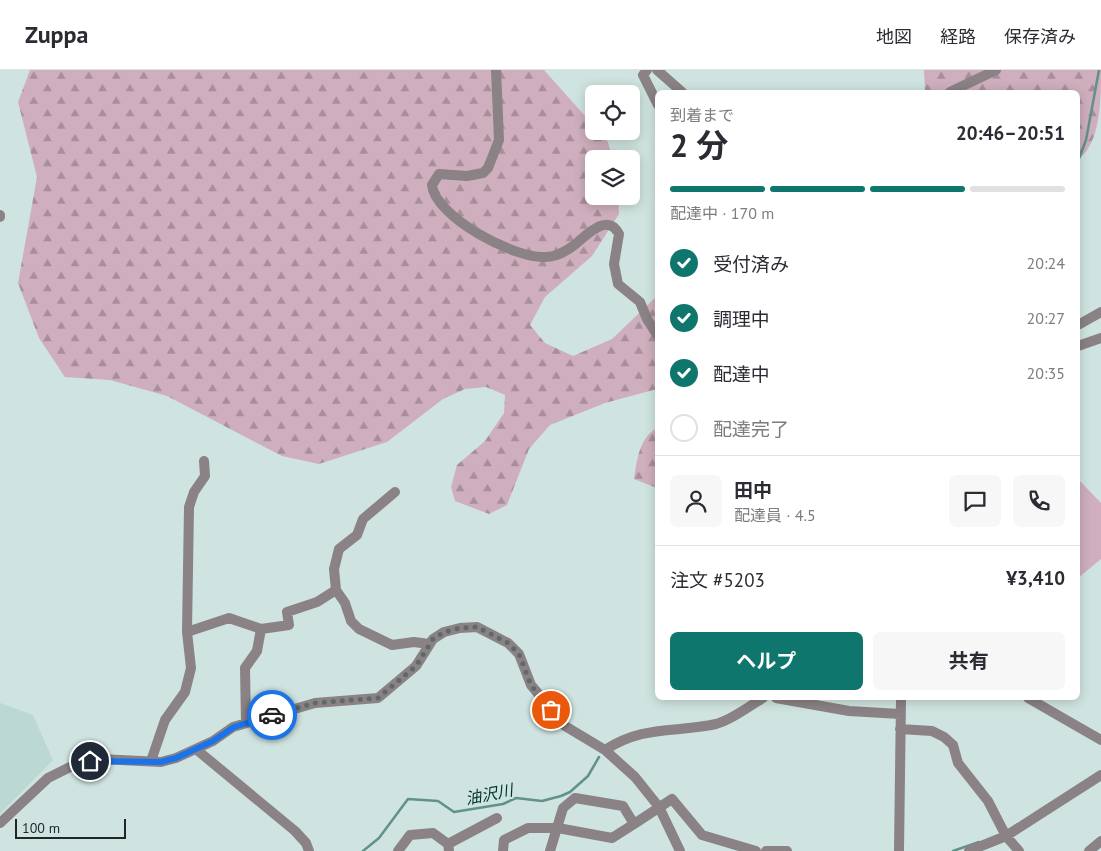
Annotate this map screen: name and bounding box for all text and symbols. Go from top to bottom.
text: Zuppa [25,19,88,50]
text: 地図 [876,25,912,48]
text: 経路 [940,25,976,48]
text: 保存済み [1004,25,1076,48]
map controls [585,85,640,205]
button: locate [585,85,640,140]
text: 到着まで [670,105,734,125]
text: 20:46–20:51 [956,121,1065,145]
text: 2 分 [670,124,728,166]
button: layers [585,150,640,205]
text: 配達中 · 170 m [670,203,774,223]
icon: check [670,249,698,277]
text: 受付済み [713,252,789,276]
text: 20:24 [1027,253,1065,273]
icon: check [670,304,698,332]
text: 調理中 [713,307,770,331]
text: 20:27 [1027,308,1065,328]
icon: check [670,359,698,387]
text: 配達中 [713,362,770,386]
text: 20:35 [1027,363,1065,383]
text: 配達完了 [713,417,789,441]
button: person [670,475,722,527]
button: chat [949,475,1001,527]
button: phone [1013,475,1065,527]
text: 田中 [734,478,772,502]
text: 配達員 · 4.5 [734,505,816,525]
text: ¥3,410 [1006,566,1065,590]
text: 注文 #5203 [670,568,765,592]
button: ヘルプ [670,632,863,690]
button: 共有 [873,632,1065,690]
pin [530,689,572,731]
courier [247,690,297,740]
icon: bag [537,696,565,724]
icon: car [258,701,286,729]
pin [69,740,111,782]
icon: home [76,747,104,775]
water label: 油沢川 [464,779,516,808]
scale bar [15,816,126,839]
text: 100 m [22,819,60,837]

